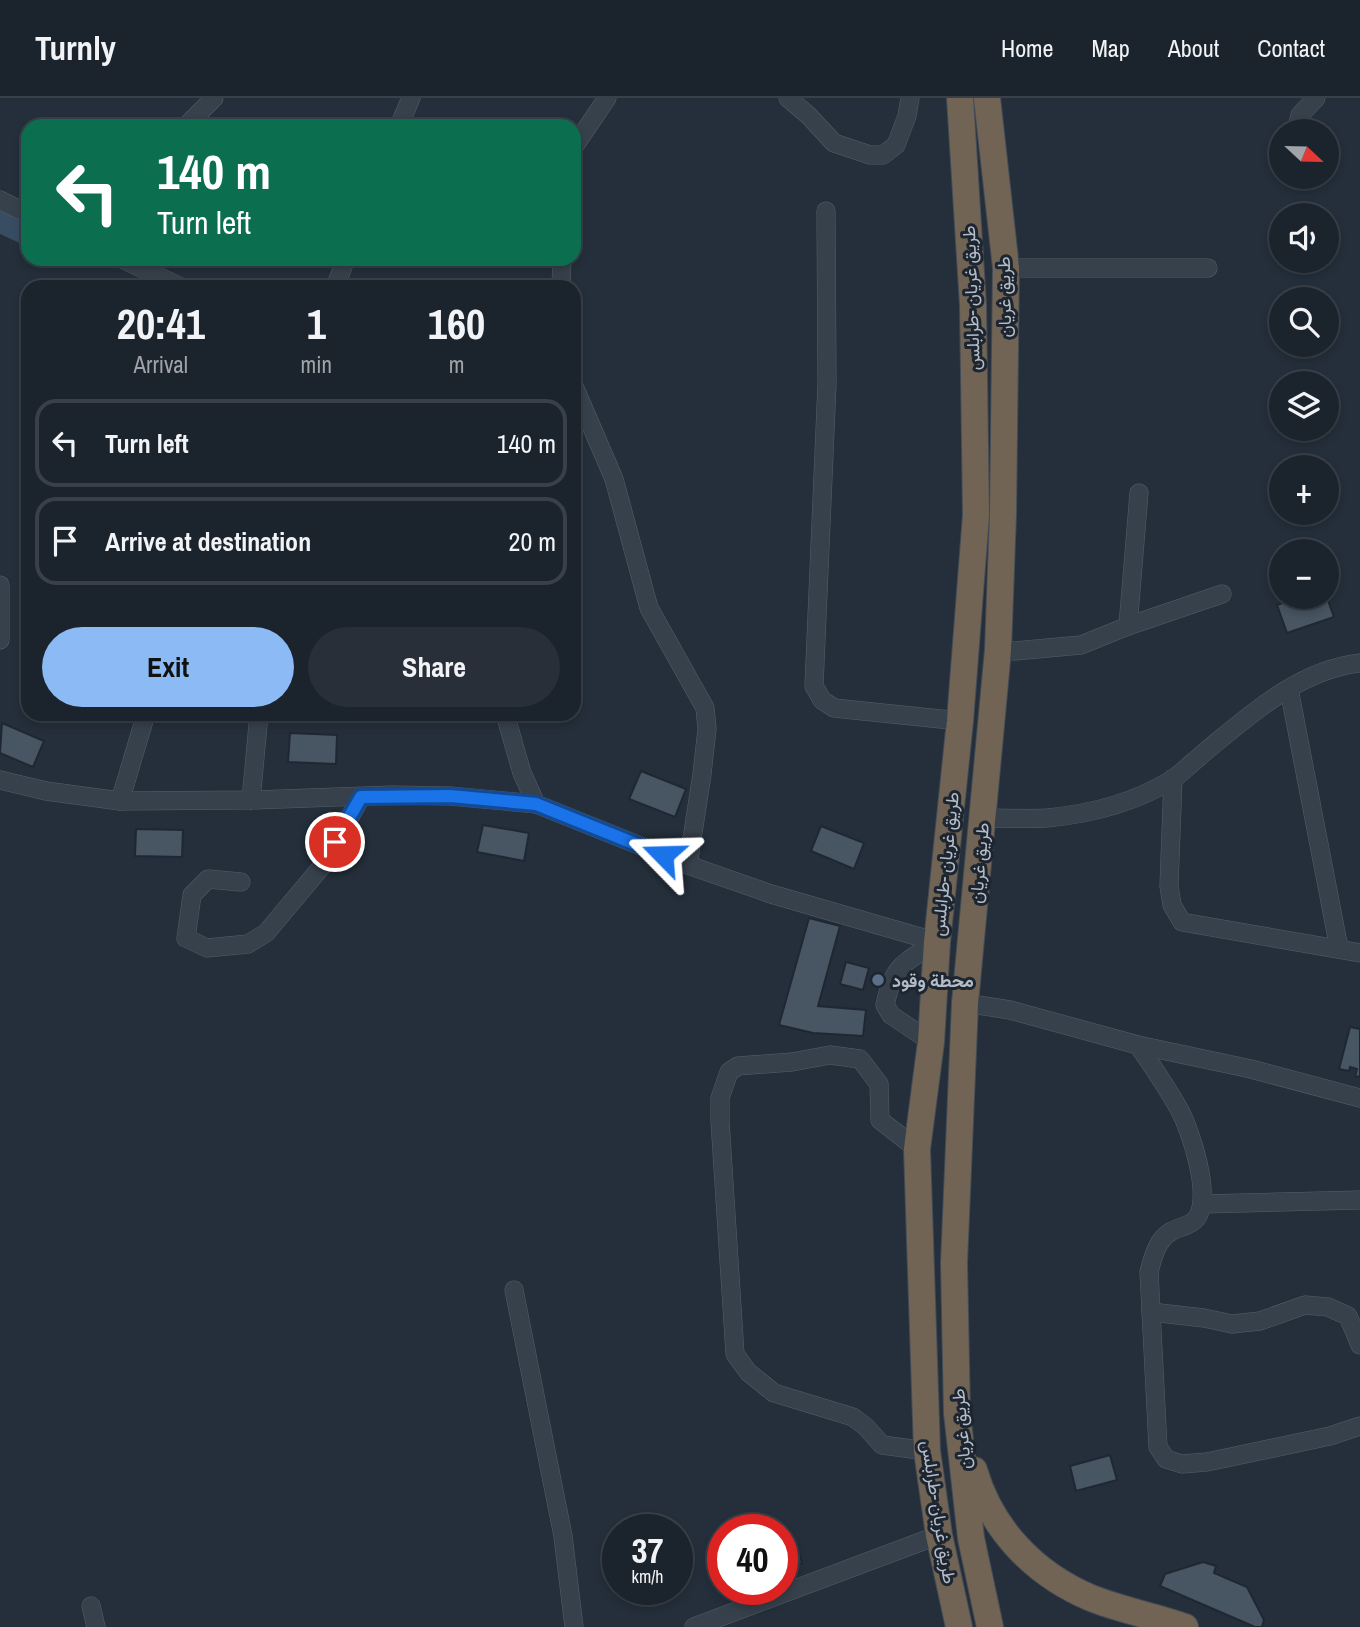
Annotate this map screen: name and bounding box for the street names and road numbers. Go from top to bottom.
street label: طريق غريان -طرابلس [956,225,986,371]
street label: طريق غريان [991,256,1017,338]
street label: طريق غريان -طرابلس [925,791,965,937]
street label: طريق غريان [963,822,995,904]
street label: طريق غريان [945,1388,977,1470]
street label: طريق غريان -طرابلس [915,1438,963,1586]

